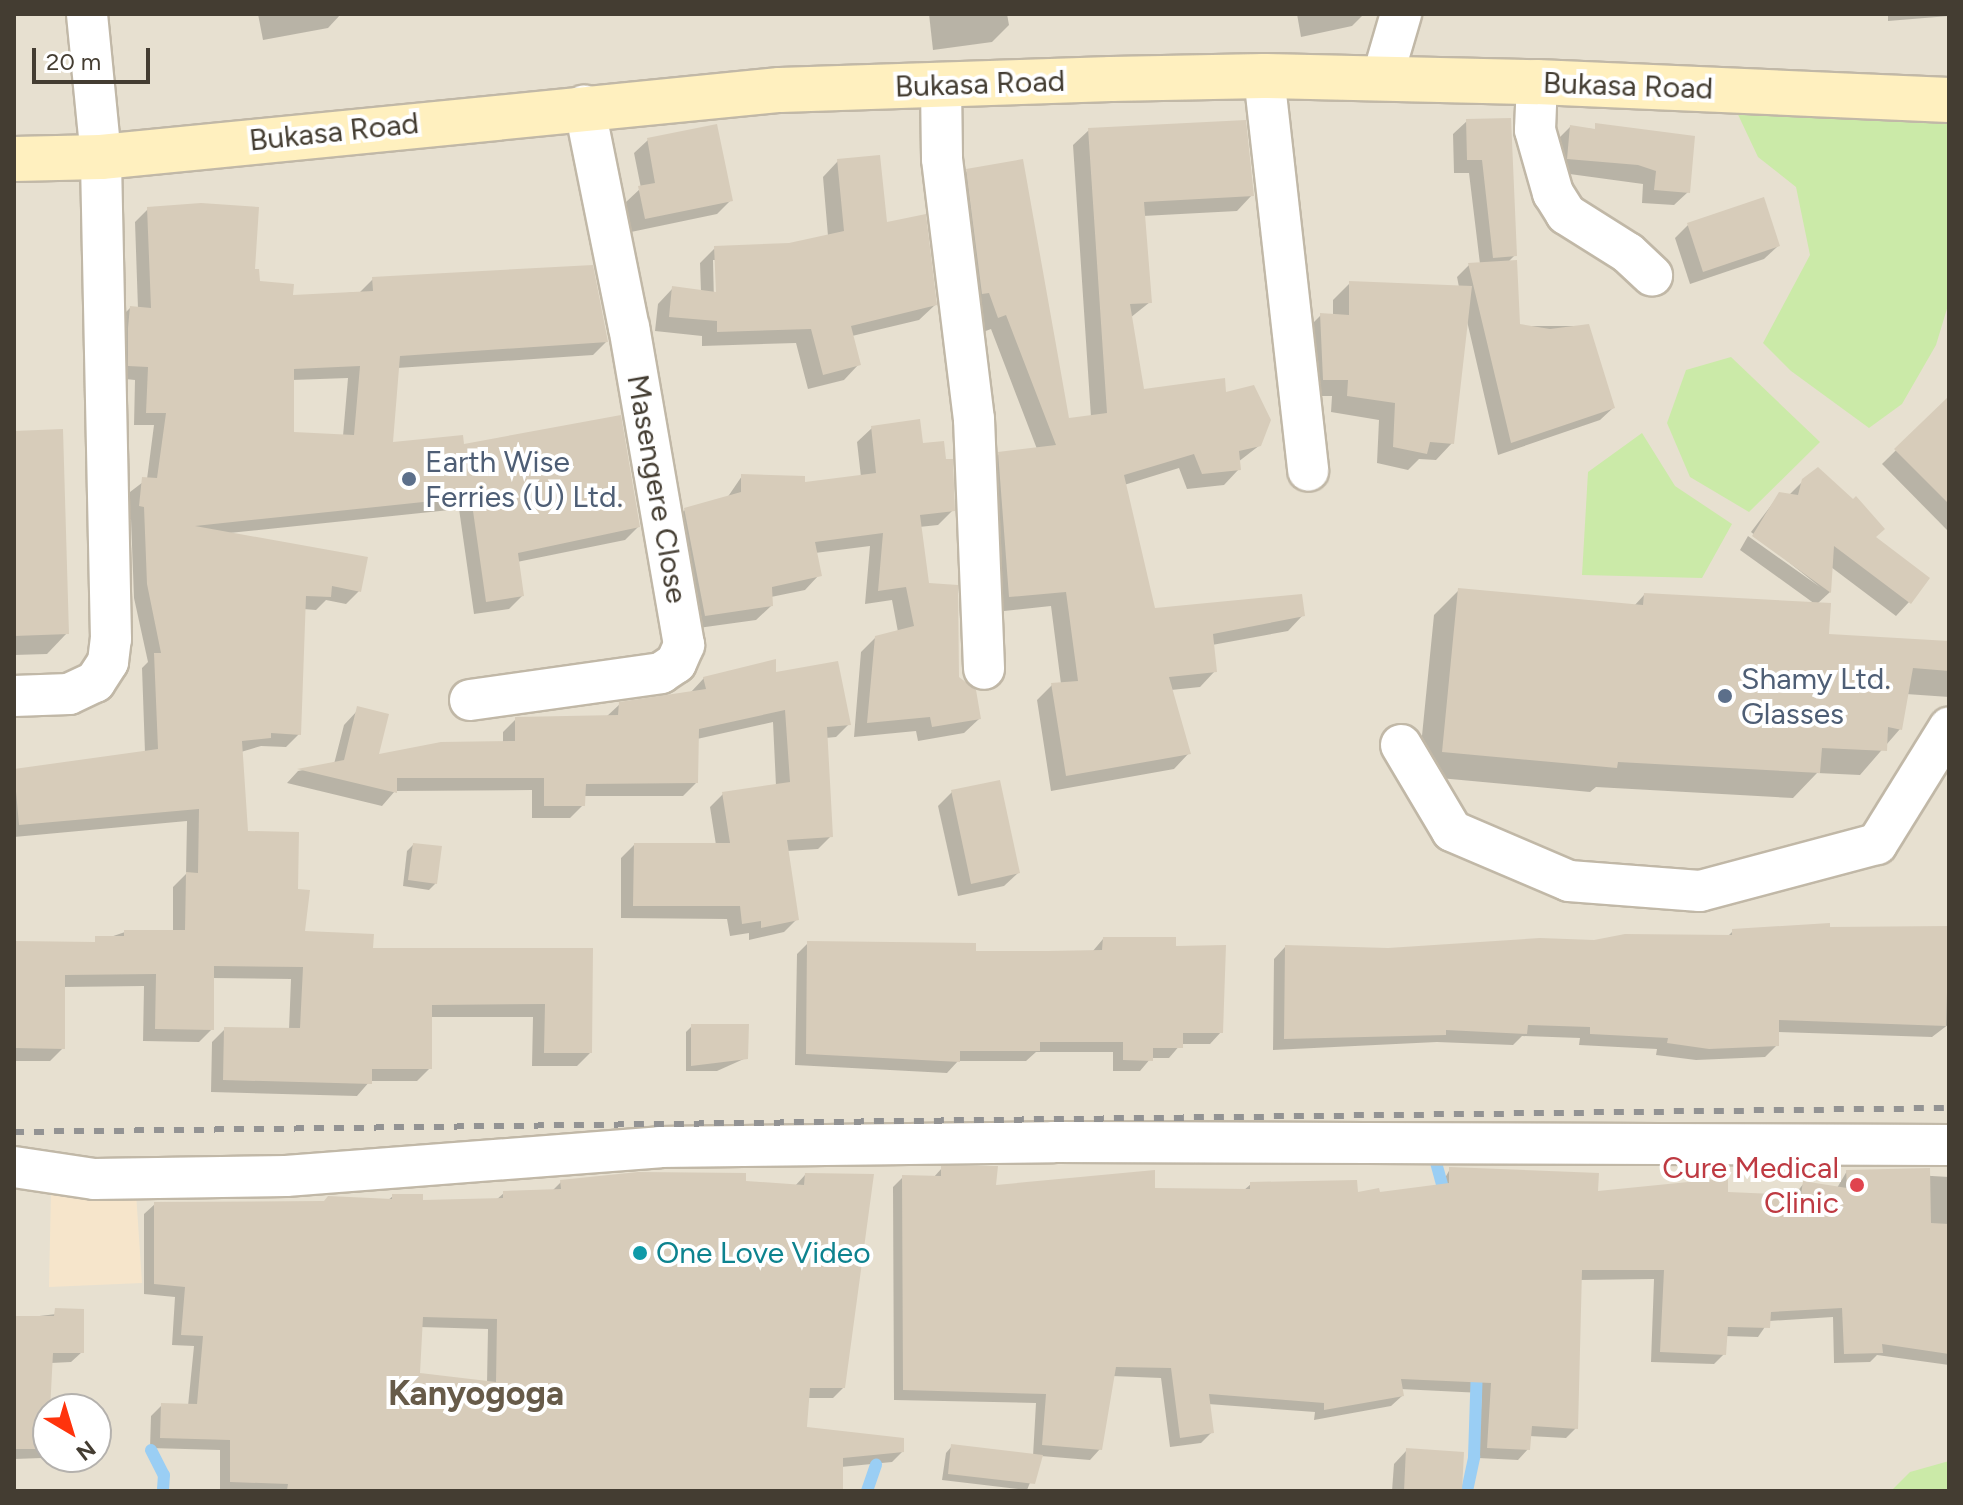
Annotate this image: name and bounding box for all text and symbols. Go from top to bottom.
scale bar [36,32,154,82]
text: 20 m [46,47,101,76]
street label: Bukasa Road [894,63,1066,105]
street label: Bukasa Road [1542,65,1714,107]
street label: Bukasa Road [247,105,421,159]
street label: Masengere Close [619,372,695,606]
place label: Earth Wise Ferries (U) Ltd. [425,444,623,514]
marker: Earth Wise Ferries (U) Ltd. [400,470,418,488]
place label: Shamy Ltd. Glasses [1741,661,1891,732]
marker: Shamy Ltd. Glasses [1716,687,1734,705]
place label: Cure Medical Clinic [1662,1150,1839,1220]
marker: Cure Medical Clinic [1846,1174,1868,1196]
place label: One Love Video [656,1235,871,1271]
marker: One Love Video [631,1244,649,1262]
district label: Kanyogoga [388,1374,564,1414]
north arrow [32,1393,112,1473]
text: N [71,1435,101,1467]

